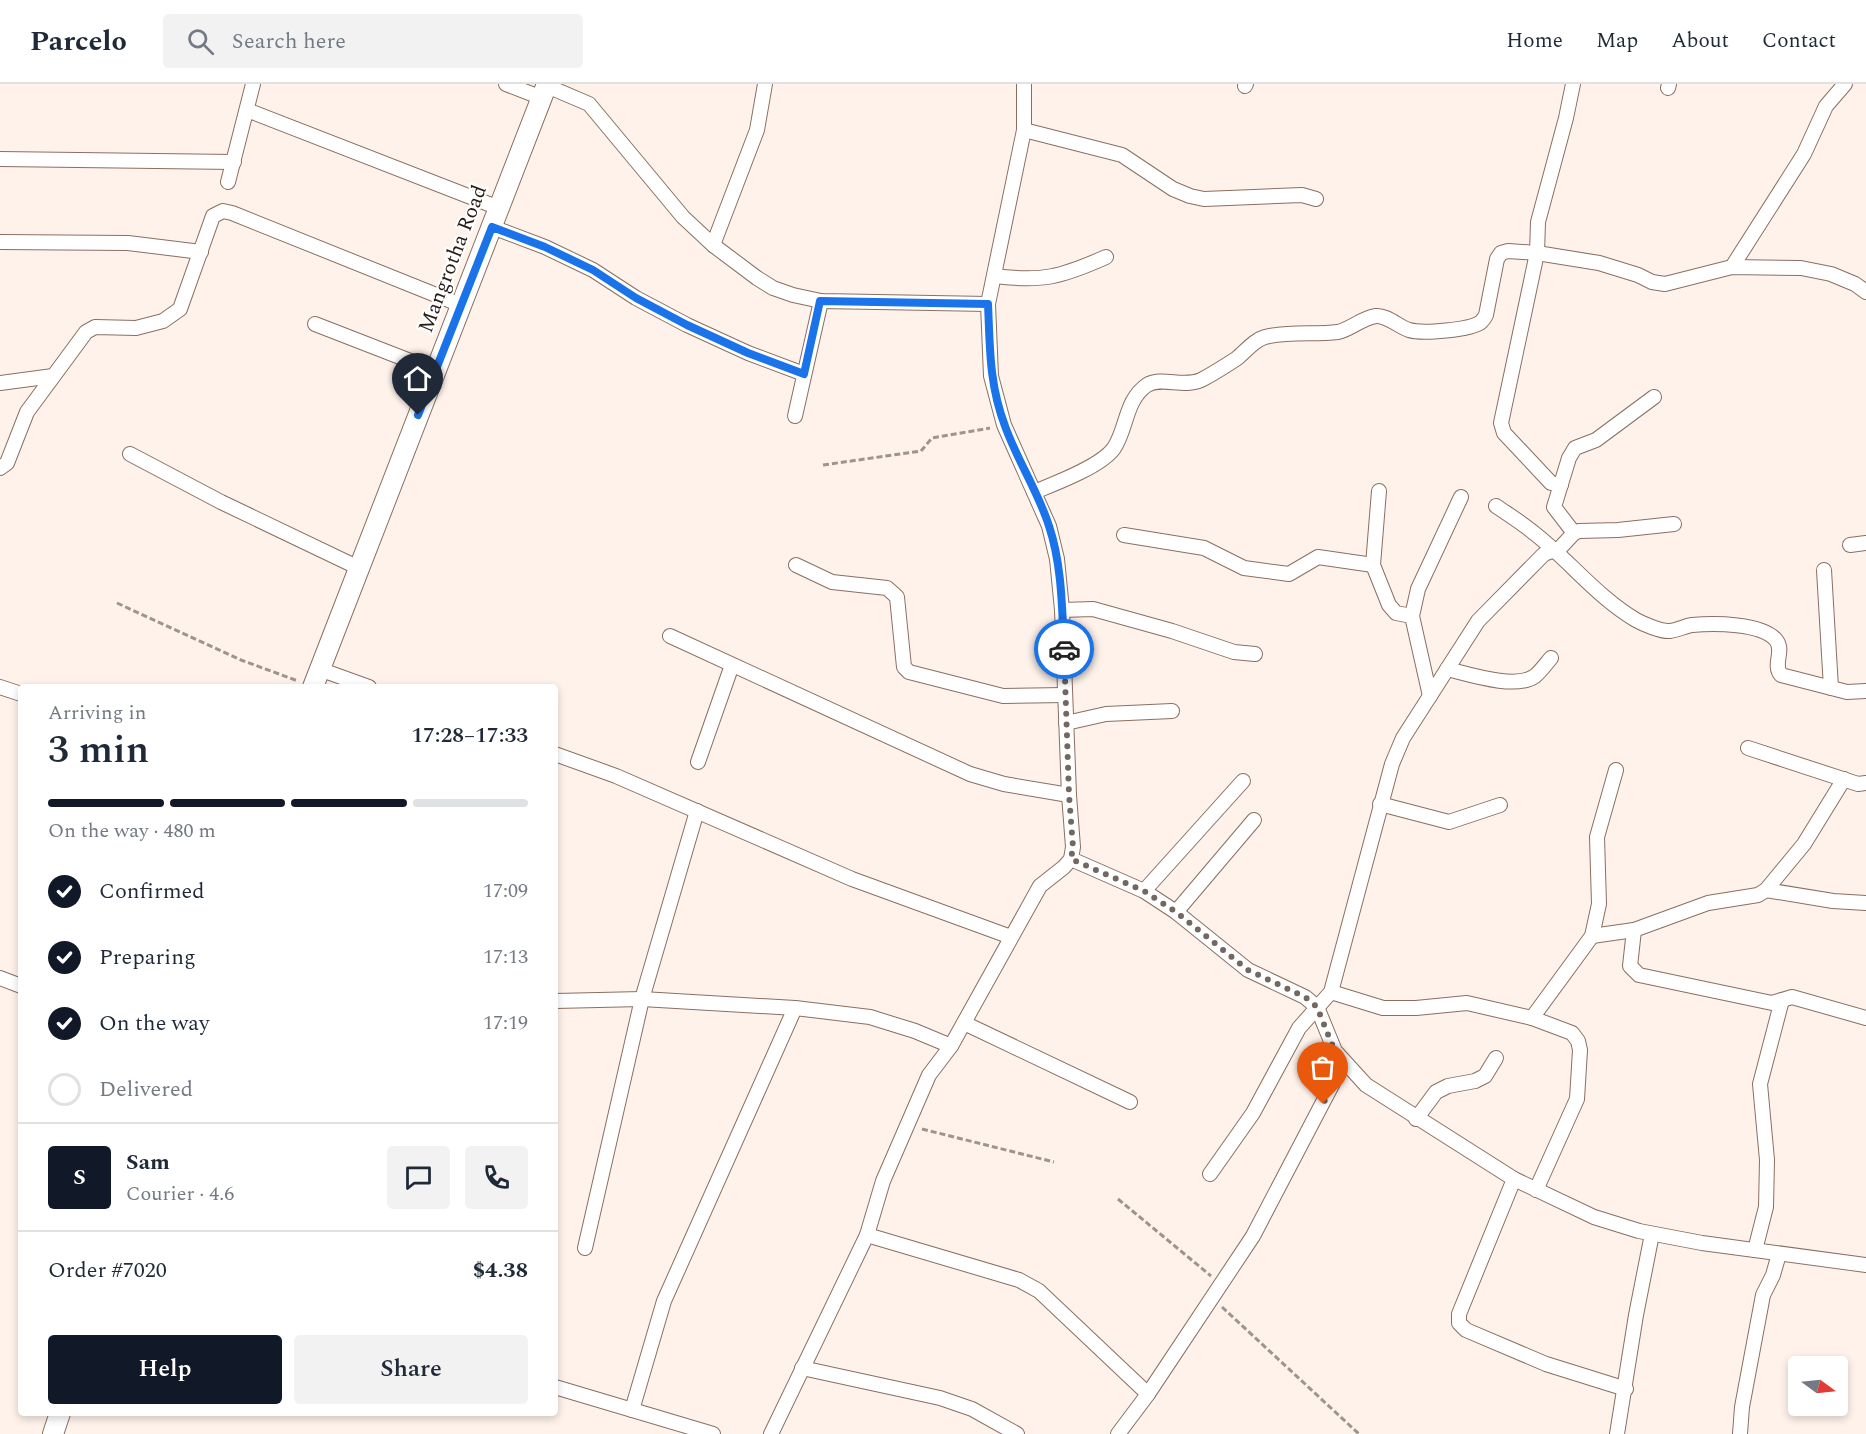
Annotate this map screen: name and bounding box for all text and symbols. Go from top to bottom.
search box [163,14,583,68]
text: Parcelo [30,20,127,63]
icon: search [184,25,217,58]
text: Search here [232,25,346,58]
text: Home [1506,25,1563,57]
text: Map [1596,25,1638,57]
text: About [1671,25,1729,57]
text: Contact [1762,25,1836,57]
street label: Mangrotha Road [410,181,496,337]
pin [392,353,443,415]
icon: home [401,362,434,395]
courier [1034,619,1094,679]
icon: car [1048,633,1081,666]
text: Arriving in [48,698,146,728]
text: 17:28–17:33 [411,719,528,752]
text: 3 min [48,721,149,780]
text: On the way · 480 m [48,816,216,846]
icon: check [48,875,81,908]
text: Confirmed [99,875,205,908]
text: 17:09 [483,876,528,906]
icon: check [48,941,81,974]
text: Preparing [99,941,196,974]
text: 17:13 [483,942,528,972]
icon: check [48,1007,81,1040]
text: On the way [99,1007,210,1040]
text: 17:19 [483,1008,528,1038]
pin [1297,1042,1348,1104]
icon: bag [1306,1051,1339,1084]
text: Delivered [99,1073,193,1106]
text: Sam [126,1146,170,1179]
button: chat [387,1146,450,1209]
button: phone [465,1146,528,1209]
text: S [73,1161,86,1194]
text: Courier · 4.6 [126,1179,234,1209]
text: Order #7020 [48,1254,167,1287]
text: $4.38 [473,1254,528,1287]
button: Help [48,1335,282,1404]
button: Share [294,1335,528,1404]
north arrow [1788,1356,1848,1416]
map controls [1788,1356,1848,1416]

